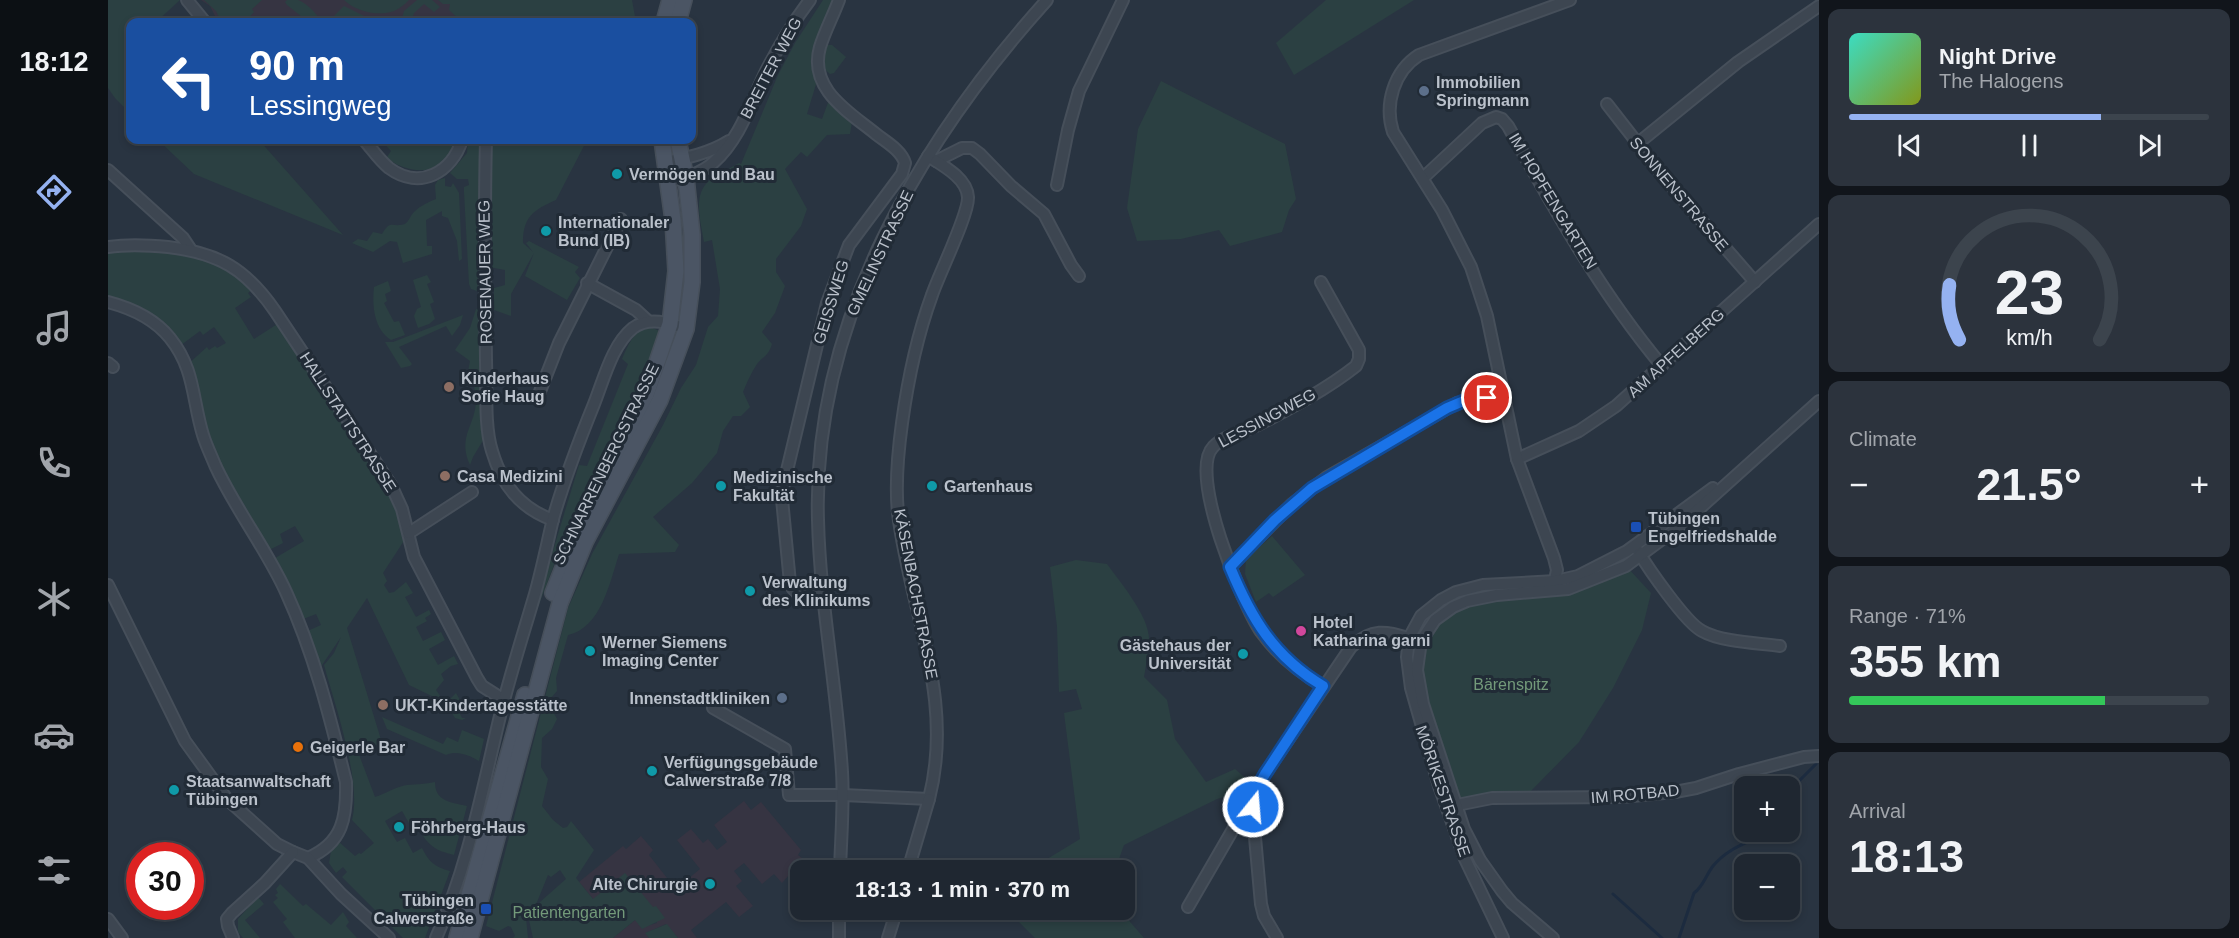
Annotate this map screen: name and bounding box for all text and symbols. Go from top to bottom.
street label: BREITER WEG [737,15,805,121]
icon: left [150,42,228,120]
text: 90 m [249,42,345,89]
text: Night Drive [1939,44,2056,69]
text: 18:12 [19,47,89,77]
text: The Halogens [1939,70,2064,92]
place label: Immobilien Springmann [1436,74,1529,109]
marker: Immobilien Springmann [1417,84,1431,98]
text: Lessingweg [249,91,392,121]
icon: previous [1893,129,1926,162]
icon: pause [2013,129,2046,162]
icon: next [2133,129,2166,162]
street label: IM HOPFENGARTEN [1506,130,1600,272]
street label: SONNENSTRASSE [1626,134,1732,254]
place label: Vermögen und Bau [629,166,775,183]
marker: Vermögen und Bau [610,167,624,181]
icon: directions [33,171,75,213]
street label: GMELINSTRASSE [844,188,916,318]
street label: ROSENAUER WEG [475,200,495,344]
place label: Internationaler Bund (IB) [558,214,669,249]
marker: Internationaler Bund (IB) [539,224,553,238]
street label: GEISSWEG [810,258,852,346]
text: 23 [1994,258,2064,327]
street label: AM APFELBERG [1624,305,1728,401]
icon: music [33,307,75,349]
text: km/h [2006,327,2052,351]
street label: HALLSTATTSTRASSE [296,349,400,495]
street label: SCHNARRENBERGSTRASSE [550,361,662,567]
place label: Kinderhaus Sofie Haug [461,370,549,405]
pin [1461,372,1512,423]
marker: Kinderhaus Sofie Haug [442,380,456,394]
icon: arrive [1470,381,1503,414]
street label: LESSINGWEG [1216,385,1318,451]
text: Climate [1849,428,1917,450]
icon: phone [33,442,75,484]
text: 21.5° [1976,459,2082,510]
text: − [1849,466,1868,503]
text: + [2190,466,2209,503]
place label: Casa Medizini [457,468,563,485]
marker: Casa Medizini [438,469,452,483]
place label: Medizinische Fakultät [733,469,833,504]
place label: Gartenhaus [944,478,1033,495]
marker: Medizinische Fakultät [714,479,728,493]
marker: Gartenhaus [925,479,939,493]
street label: KÄSENBACHSTRASSE [891,507,941,681]
place label: Tübingen Engelfriedshalde [1648,510,1777,545]
marker: Tübingen Engelfriedshalde [1629,520,1643,534]
place label: Verwaltung des Klinikums [762,574,871,609]
icon: climate [33,578,75,620]
marker: Verwaltung des Klinikums [743,584,757,598]
text: Range · 71% [1849,605,1966,627]
place label: Hotel Katharina garni [1313,614,1430,649]
marker: Hotel Katharina garni [1294,624,1308,638]
place label: Werner Siemens Imaging Center [602,634,727,669]
text: 355 km [1849,636,2002,687]
place label: Gästehaus der Universität [1120,637,1232,672]
marker: Werner Siemens Imaging Center [583,644,597,658]
marker: Gästehaus der Universität [1236,647,1250,661]
park label: Bärenspitz [1473,676,1549,693]
place label: Innenstadtkliniken [630,690,770,707]
marker: Innenstadtkliniken [775,691,789,705]
place label: UKT-Kindertagesstätte [395,697,568,714]
marker: UKT-Kindertagesstätte [376,698,390,712]
icon: car [33,714,75,756]
street label: MÖRIKESTRASSE [1413,723,1473,859]
place label: Geigerle Bar [310,739,405,756]
marker: Geigerle Bar [291,740,305,754]
place label: Verfügungsgebäude Calwerstraße 7/8 [664,754,818,789]
marker: Verfügungsgebäude Calwerstraße 7/8 [645,764,659,778]
place label: Staatsanwaltschaft Tübingen [186,773,332,808]
position arrow [1221,775,1285,839]
map controls [1734,776,1800,920]
button: + [1734,776,1800,842]
street label: IM ROTBAD [1590,782,1680,806]
marker: Staatsanwaltschaft Tübingen [167,783,181,797]
text: Arrival [1849,800,1906,822]
place label: Föhrberg-Haus [411,819,526,836]
marker: Föhrberg-Haus [392,820,406,834]
text: 18:13 [1849,831,1964,882]
speed limit sign: 30 [126,842,204,920]
icon: filters [33,849,75,891]
button: − [1734,854,1800,920]
place label: Alte Chirurgie [592,876,698,893]
marker: Alte Chirurgie [703,877,717,891]
text: 18:13 · 1 min · 370 m [855,877,1070,902]
place label: Tübingen Calwerstraße [374,892,474,927]
marker: Tübingen Calwerstraße [479,902,493,916]
park label: Patientengarten [513,904,625,921]

